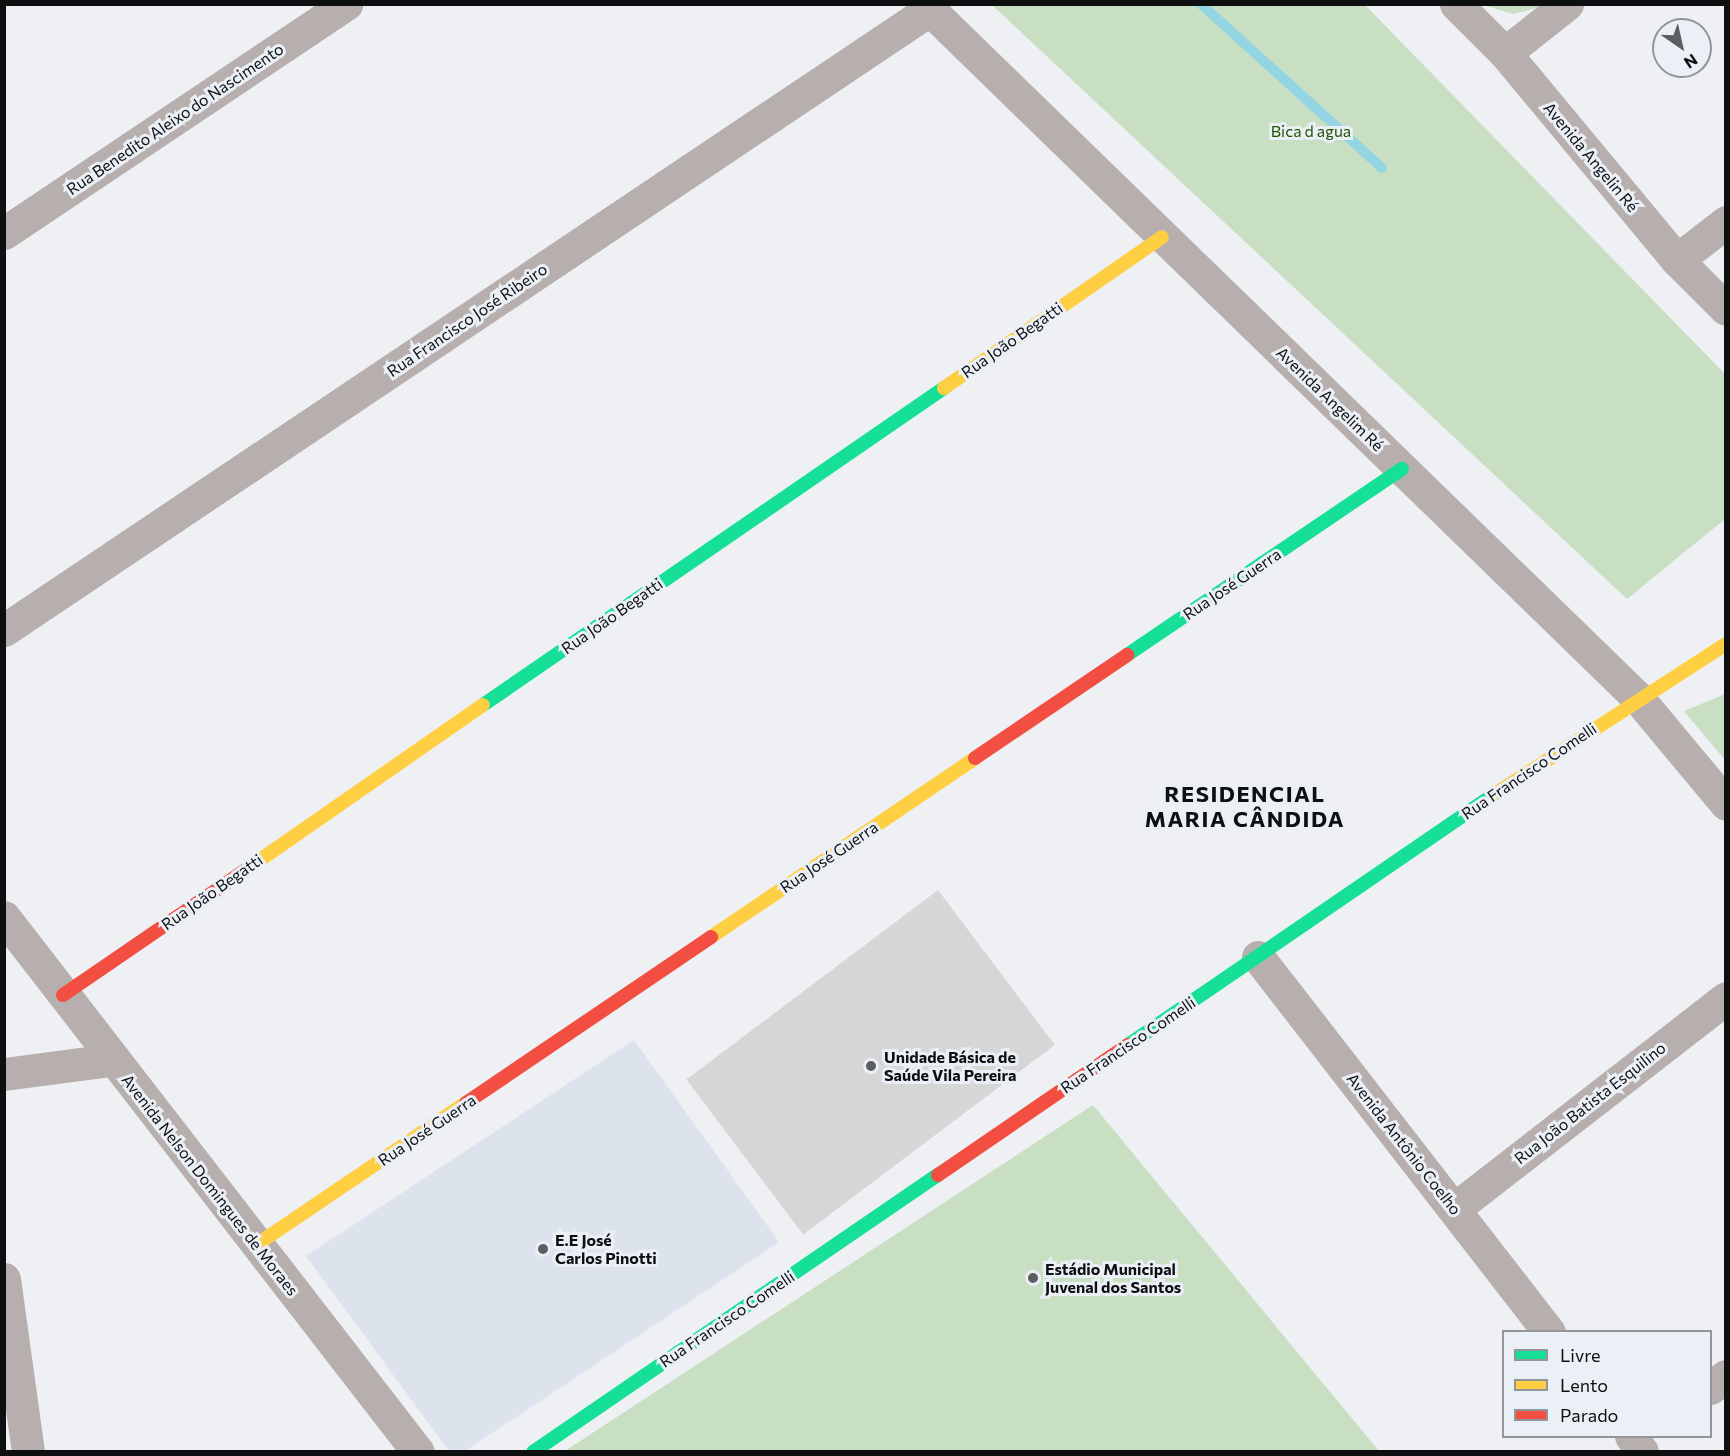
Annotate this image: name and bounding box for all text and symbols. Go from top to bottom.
north arrow [1652,18,1712,78]
street label: Rua Benedito Aleixo do Nascimento [63,39,287,199]
text: N [1681,50,1702,73]
street label: Avenida Angelin Ré [1540,98,1642,216]
park label: Bica d agua [1271,121,1351,141]
street label: Rua Francisco José Ribeiro [383,259,551,381]
street label: Rua João Begatti [958,298,1066,382]
street label: Avenida Angelim Ré [1272,343,1388,455]
street label: Rua José Guerra [1179,544,1285,624]
street label: Rua João Begatti [558,574,666,658]
street label: Rua Francisco Comelli [1458,719,1600,823]
district label: RESIDENCIAL MARIA CÂNDIDA [1145,780,1345,831]
street label: Rua José Guerra [776,817,882,897]
street label: Rua João Begatti [158,850,266,934]
street label: Rua Francisco Comelli [1057,993,1199,1097]
street label: Rua João Batista Esquilino [1511,1038,1669,1168]
place label: Unidade Básica de Saúde Vila Pereira [884,1047,1016,1085]
marker: Unidade Básica de Saúde Vila Pereira [862,1057,880,1075]
street label: Avenida Antônio Coelho [1343,1069,1465,1219]
street label: Avenida Nelson Domingues de Moraes [118,1071,302,1299]
street label: Rua José Guerra [374,1090,480,1170]
place label: E.E José Carlos Pinotti [555,1230,657,1268]
marker: E.E José Carlos Pinotti [536,1242,550,1256]
place label: Estádio Municipal Juvenal dos Santos [1045,1259,1181,1297]
street label: Rua Francisco Comelli [656,1267,798,1371]
marker: Estádio Municipal Juvenal dos Santos [1026,1271,1040,1285]
legend [1502,1330,1712,1438]
text: Livre [1560,1344,1601,1366]
text: Lento [1560,1374,1608,1396]
text: Parado [1560,1404,1618,1426]

